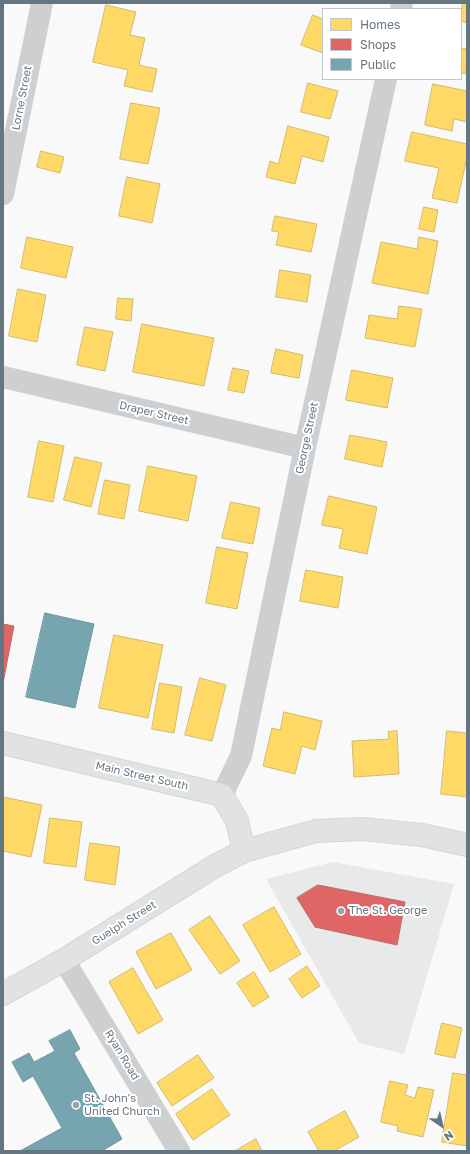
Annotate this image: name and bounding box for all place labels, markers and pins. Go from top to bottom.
place label: The St. George [349,904,427,918]
marker: The St. George [336,906,346,916]
place label: St. John's United Church [84,1092,160,1118]
marker: St. John's United Church [71,1100,81,1110]

